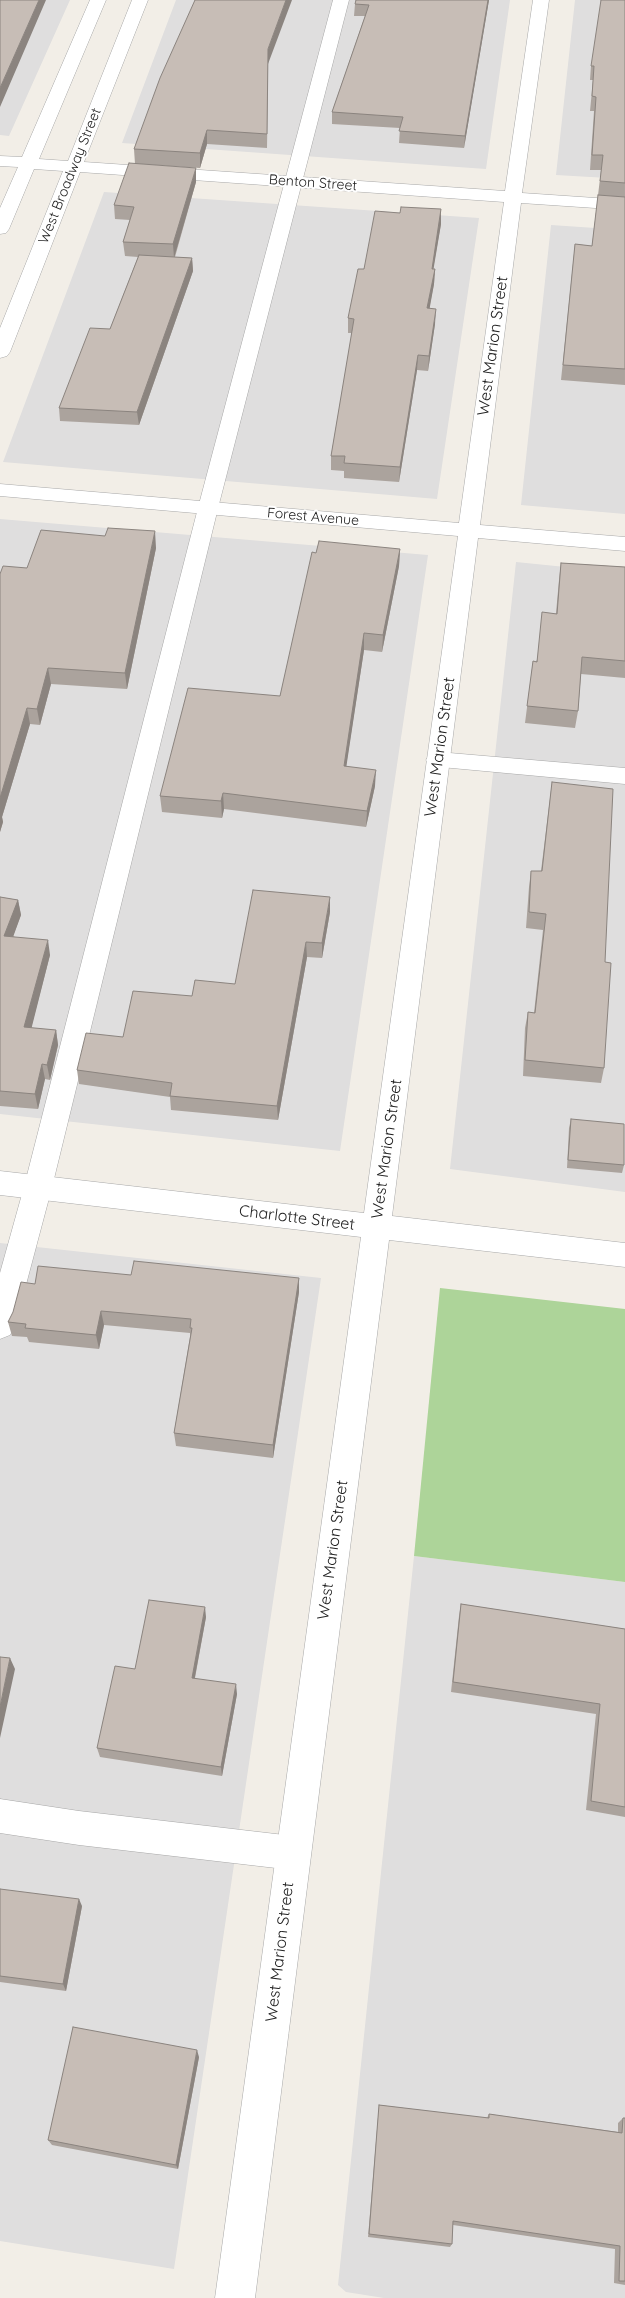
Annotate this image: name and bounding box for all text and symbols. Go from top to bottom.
street label: West Broadway Street [35,106,105,246]
street label: Benton Street [268,172,358,194]
street label: West Marion Street [474,275,512,417]
street label: Forest Avenue [266,505,360,529]
street label: West Marion Street [421,676,459,818]
street label: West Marion Street [368,1078,406,1220]
street label: Charlotte Street [238,1201,356,1235]
street label: West Marion Street [314,1479,352,1621]
street label: West Marion Street [262,1881,298,2023]

